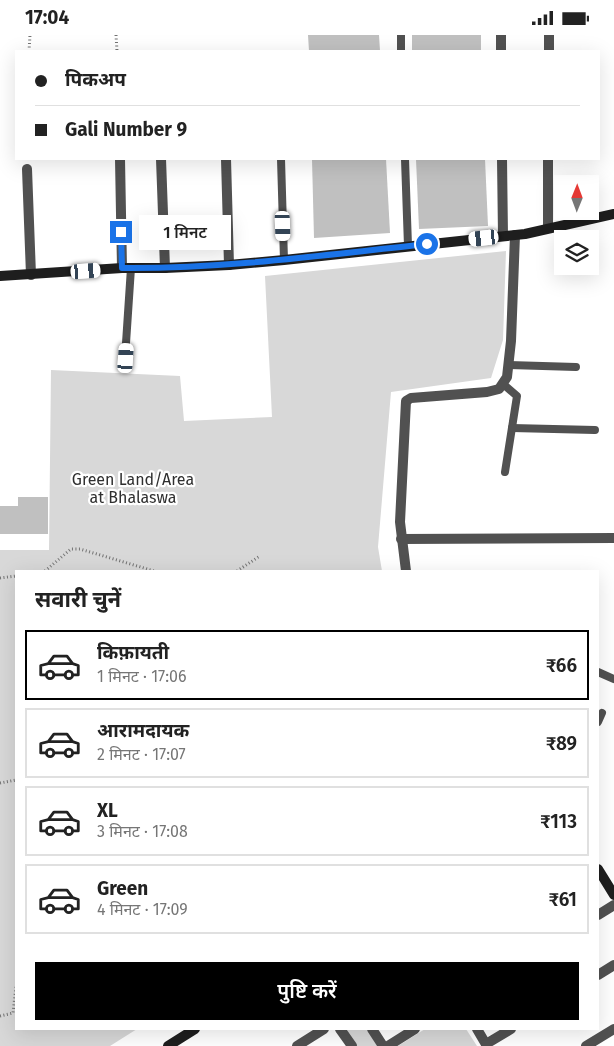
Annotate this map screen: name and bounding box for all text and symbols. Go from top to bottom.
text: 17:04 [25,6,69,29]
text: पिकअप [65,68,126,91]
text: Gali Number 9 [65,118,187,141]
north arrow [554,175,599,220]
map controls [554,175,599,275]
car [274,211,291,241]
callout: 1 मिनट [138,215,231,249]
route end [110,221,132,243]
text: 1 मिनट [163,223,207,242]
car [468,229,499,247]
button: layers [554,230,599,275]
route start [416,233,438,255]
car [70,262,101,280]
car [117,343,134,373]
park label: Green Land/Area at Bhalaswa [72,470,194,507]
text: सवारी चुनें [35,586,121,613]
text: किफ़ायती [97,641,169,664]
icon: car [37,643,82,688]
text: ₹66 [546,654,577,677]
text: 1 मिनट · 17:06 [97,667,186,686]
text: आरामदायक [97,719,189,742]
icon: car [37,721,82,766]
text: ₹89 [546,732,577,755]
text: 2 मिनट · 17:07 [97,745,186,764]
icon: car [37,799,82,844]
text: XL [97,799,118,822]
text: ₹113 [540,810,577,833]
text: 3 मिनट · 17:08 [97,822,188,841]
icon: car [37,877,82,922]
text: Green [97,877,148,900]
text: ₹61 [549,888,577,911]
text: 4 मिनट · 17:09 [97,900,188,919]
button: पुष्टि करें [35,962,579,1020]

